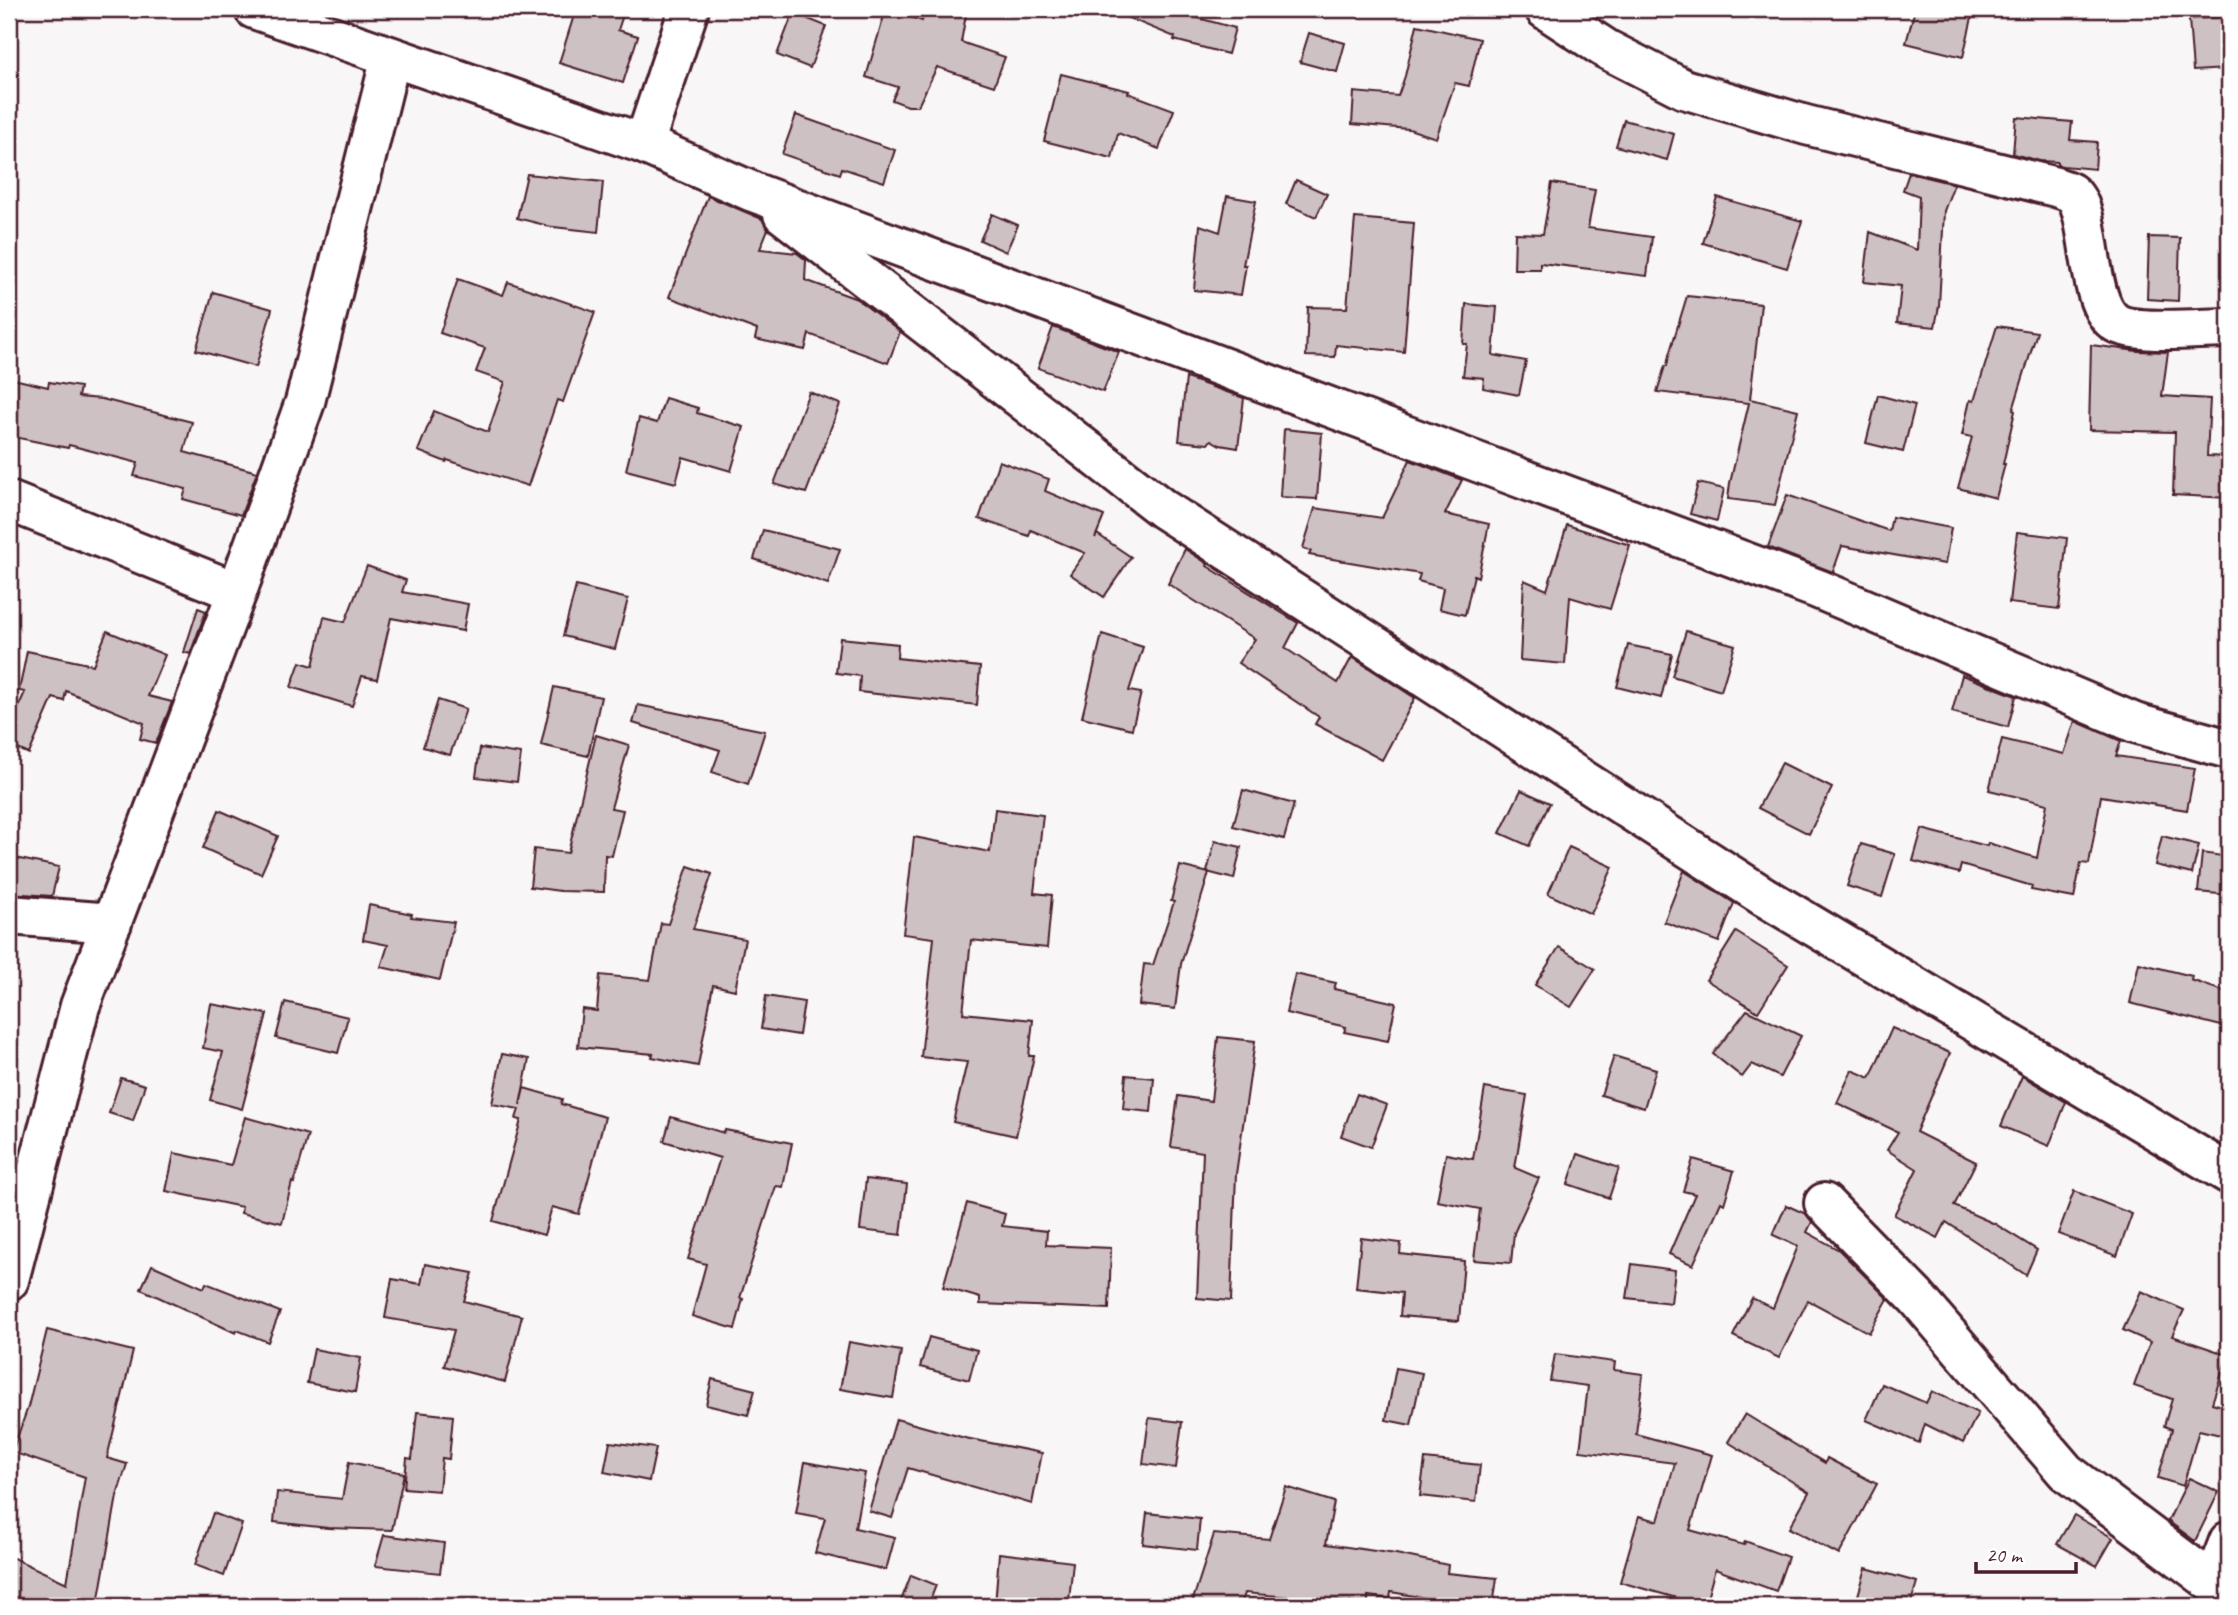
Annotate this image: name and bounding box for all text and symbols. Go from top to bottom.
scale bar [1976,1531,2075,1575]
text: 20 m [1986,1542,2024,1568]

